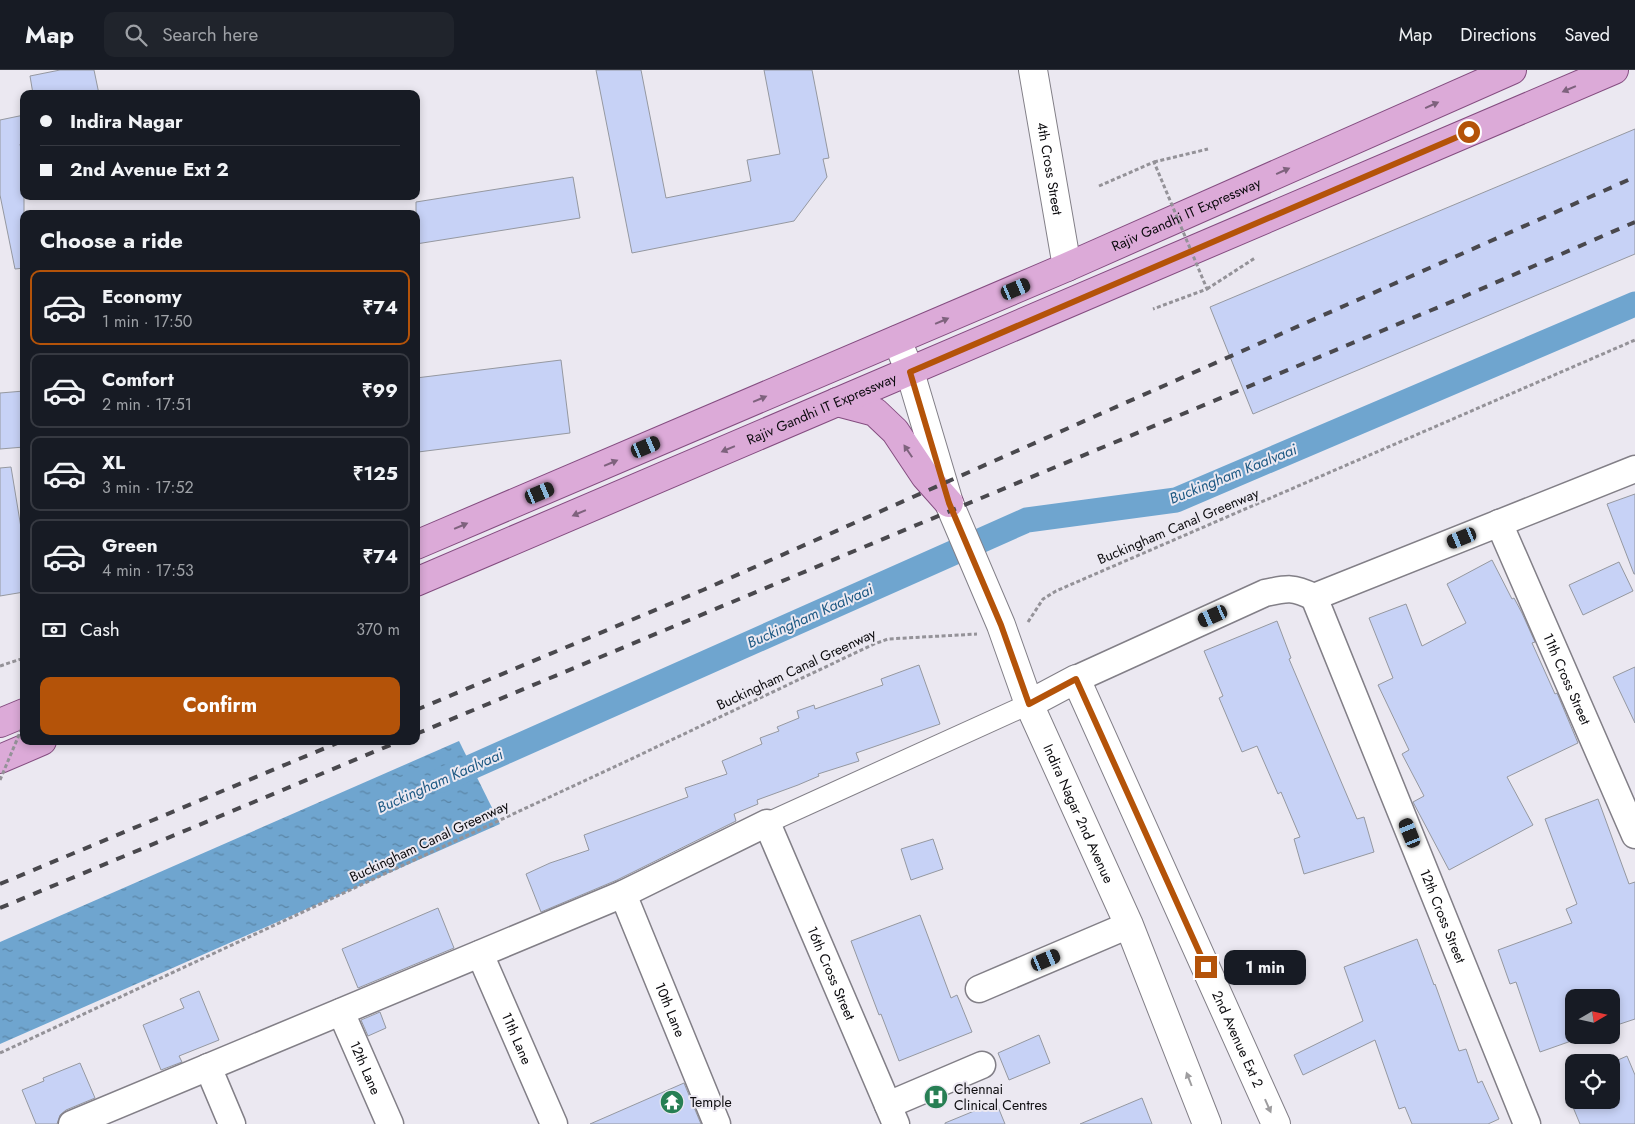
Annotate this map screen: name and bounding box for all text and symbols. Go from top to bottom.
search box [104,12,454,57]
text: Map [25,17,74,52]
icon: search [122,21,150,49]
text: Search here [162,21,258,48]
text: Map [1399,22,1432,48]
text: Directions [1460,22,1536,48]
text: Saved [1564,22,1610,48]
one-way arrow [1562,86,1576,94]
one-way arrow [1425,101,1439,109]
text: Indira Nagar [70,108,183,135]
street label: 4th Cross Street [1032,121,1068,217]
route start [1458,121,1480,143]
text: 2nd Avenue Ext 2 [70,156,229,183]
one-way arrow [1276,167,1290,175]
street label: Rajiv Gandhi IT Expressway [1108,172,1265,256]
text: Choose a ride [40,224,183,256]
car [999,276,1032,302]
text: Economy [102,283,182,310]
icon: car [42,285,87,330]
text: ₹74 [362,294,398,321]
text: 1 min · 17:50 [102,310,192,333]
one-way arrow [935,316,949,324]
text: Comfort [102,366,174,393]
street label: Rajiv Gandhi IT Expressway [743,367,900,450]
icon: car [42,368,87,413]
text: ₹99 [362,377,398,404]
text: 2 min · 17:51 [102,393,192,416]
one-way arrow [753,394,767,402]
car [629,434,662,460]
water label: Buckingham Kaalvaai [1166,438,1300,510]
one-way arrow [903,444,913,458]
one-way arrow [720,445,735,453]
text: XL [102,449,125,476]
icon: car [42,451,87,496]
one-way arrow [603,458,618,466]
text: ₹125 [353,460,398,487]
text: 3 min · 17:52 [102,476,194,499]
car [523,480,556,506]
street label: Buckingham Canal Greenway [1094,483,1263,569]
one-way arrow [572,509,586,517]
one-way arrow [454,522,468,530]
car [1445,525,1478,551]
text: Green [102,532,158,559]
icon: car [42,534,87,579]
text: ₹74 [362,543,398,570]
text: 4 min · 17:53 [102,559,194,582]
water label: Buckingham Kaalvaai [744,578,877,654]
car [1196,603,1229,629]
icon: cash [40,616,68,644]
text: Cash [80,616,120,643]
text: 370 m [356,618,400,641]
street label: Buckingham Canal Greenway [713,623,880,715]
street label: 11th Cross Street [1538,630,1596,729]
button: Confirm [40,677,400,735]
street label: Indira Nagar 2nd Avenue [1038,741,1119,886]
water label: Buckingham Kaalvaai [374,743,507,819]
street label: Buckingham Canal Greenway [346,795,513,887]
car [1397,816,1422,850]
street label: 12th Cross Street [1415,866,1471,967]
street label: 16th Cross Street [802,923,861,1024]
car [1029,947,1062,973]
callout: 1 min [1224,950,1306,984]
route end [1195,956,1217,978]
text: 1 min [1245,956,1285,979]
street label: 10th Lane [650,979,690,1040]
street label: 2nd Avenue Ext 2 [1207,987,1268,1091]
north arrow [1565,989,1620,1044]
map controls [1565,989,1620,1109]
street label: 11th Lane [497,1009,537,1068]
street label: 12th Lane [345,1038,386,1098]
button: locate [1565,1054,1620,1109]
one-way arrow [1185,1071,1192,1086]
place label: Chennai Clinical Centres [954,1079,1048,1115]
hospital icon: Chennai Clinical Centres [923,1084,949,1110]
temple icon: Temple [659,1089,685,1115]
place label: Temple [690,1092,732,1112]
one-way arrow [1265,1099,1273,1113]

